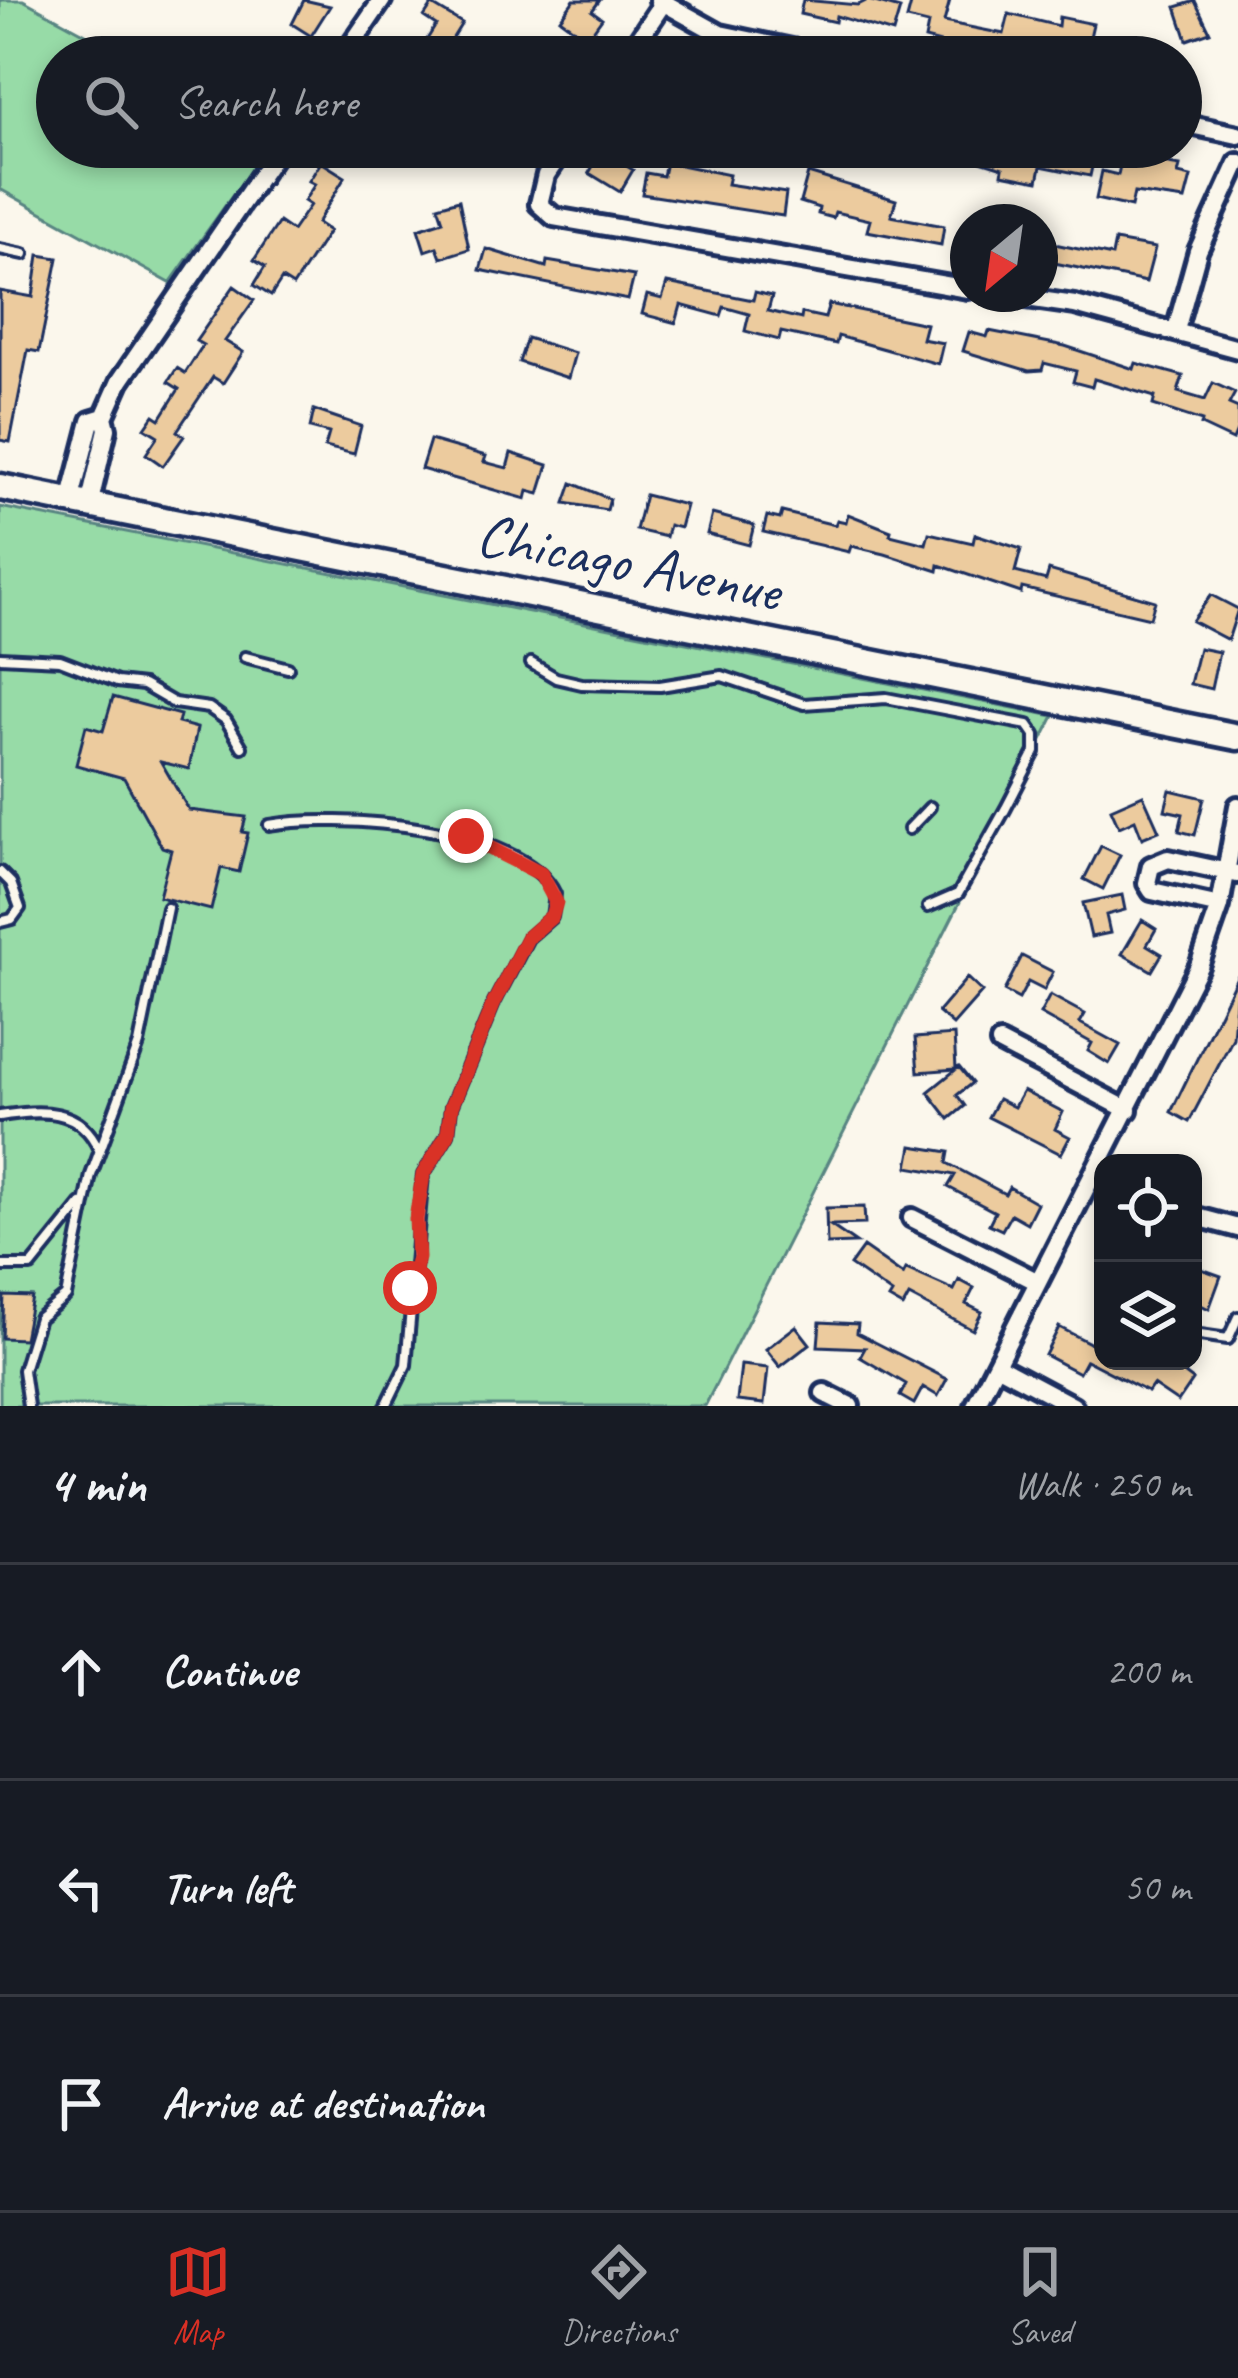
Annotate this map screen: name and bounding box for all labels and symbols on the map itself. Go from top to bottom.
north arrow [950,204,1058,312]
street label: Chicago Avenue [471,495,790,629]
route end [439,809,493,863]
route start [383,1261,437,1315]

